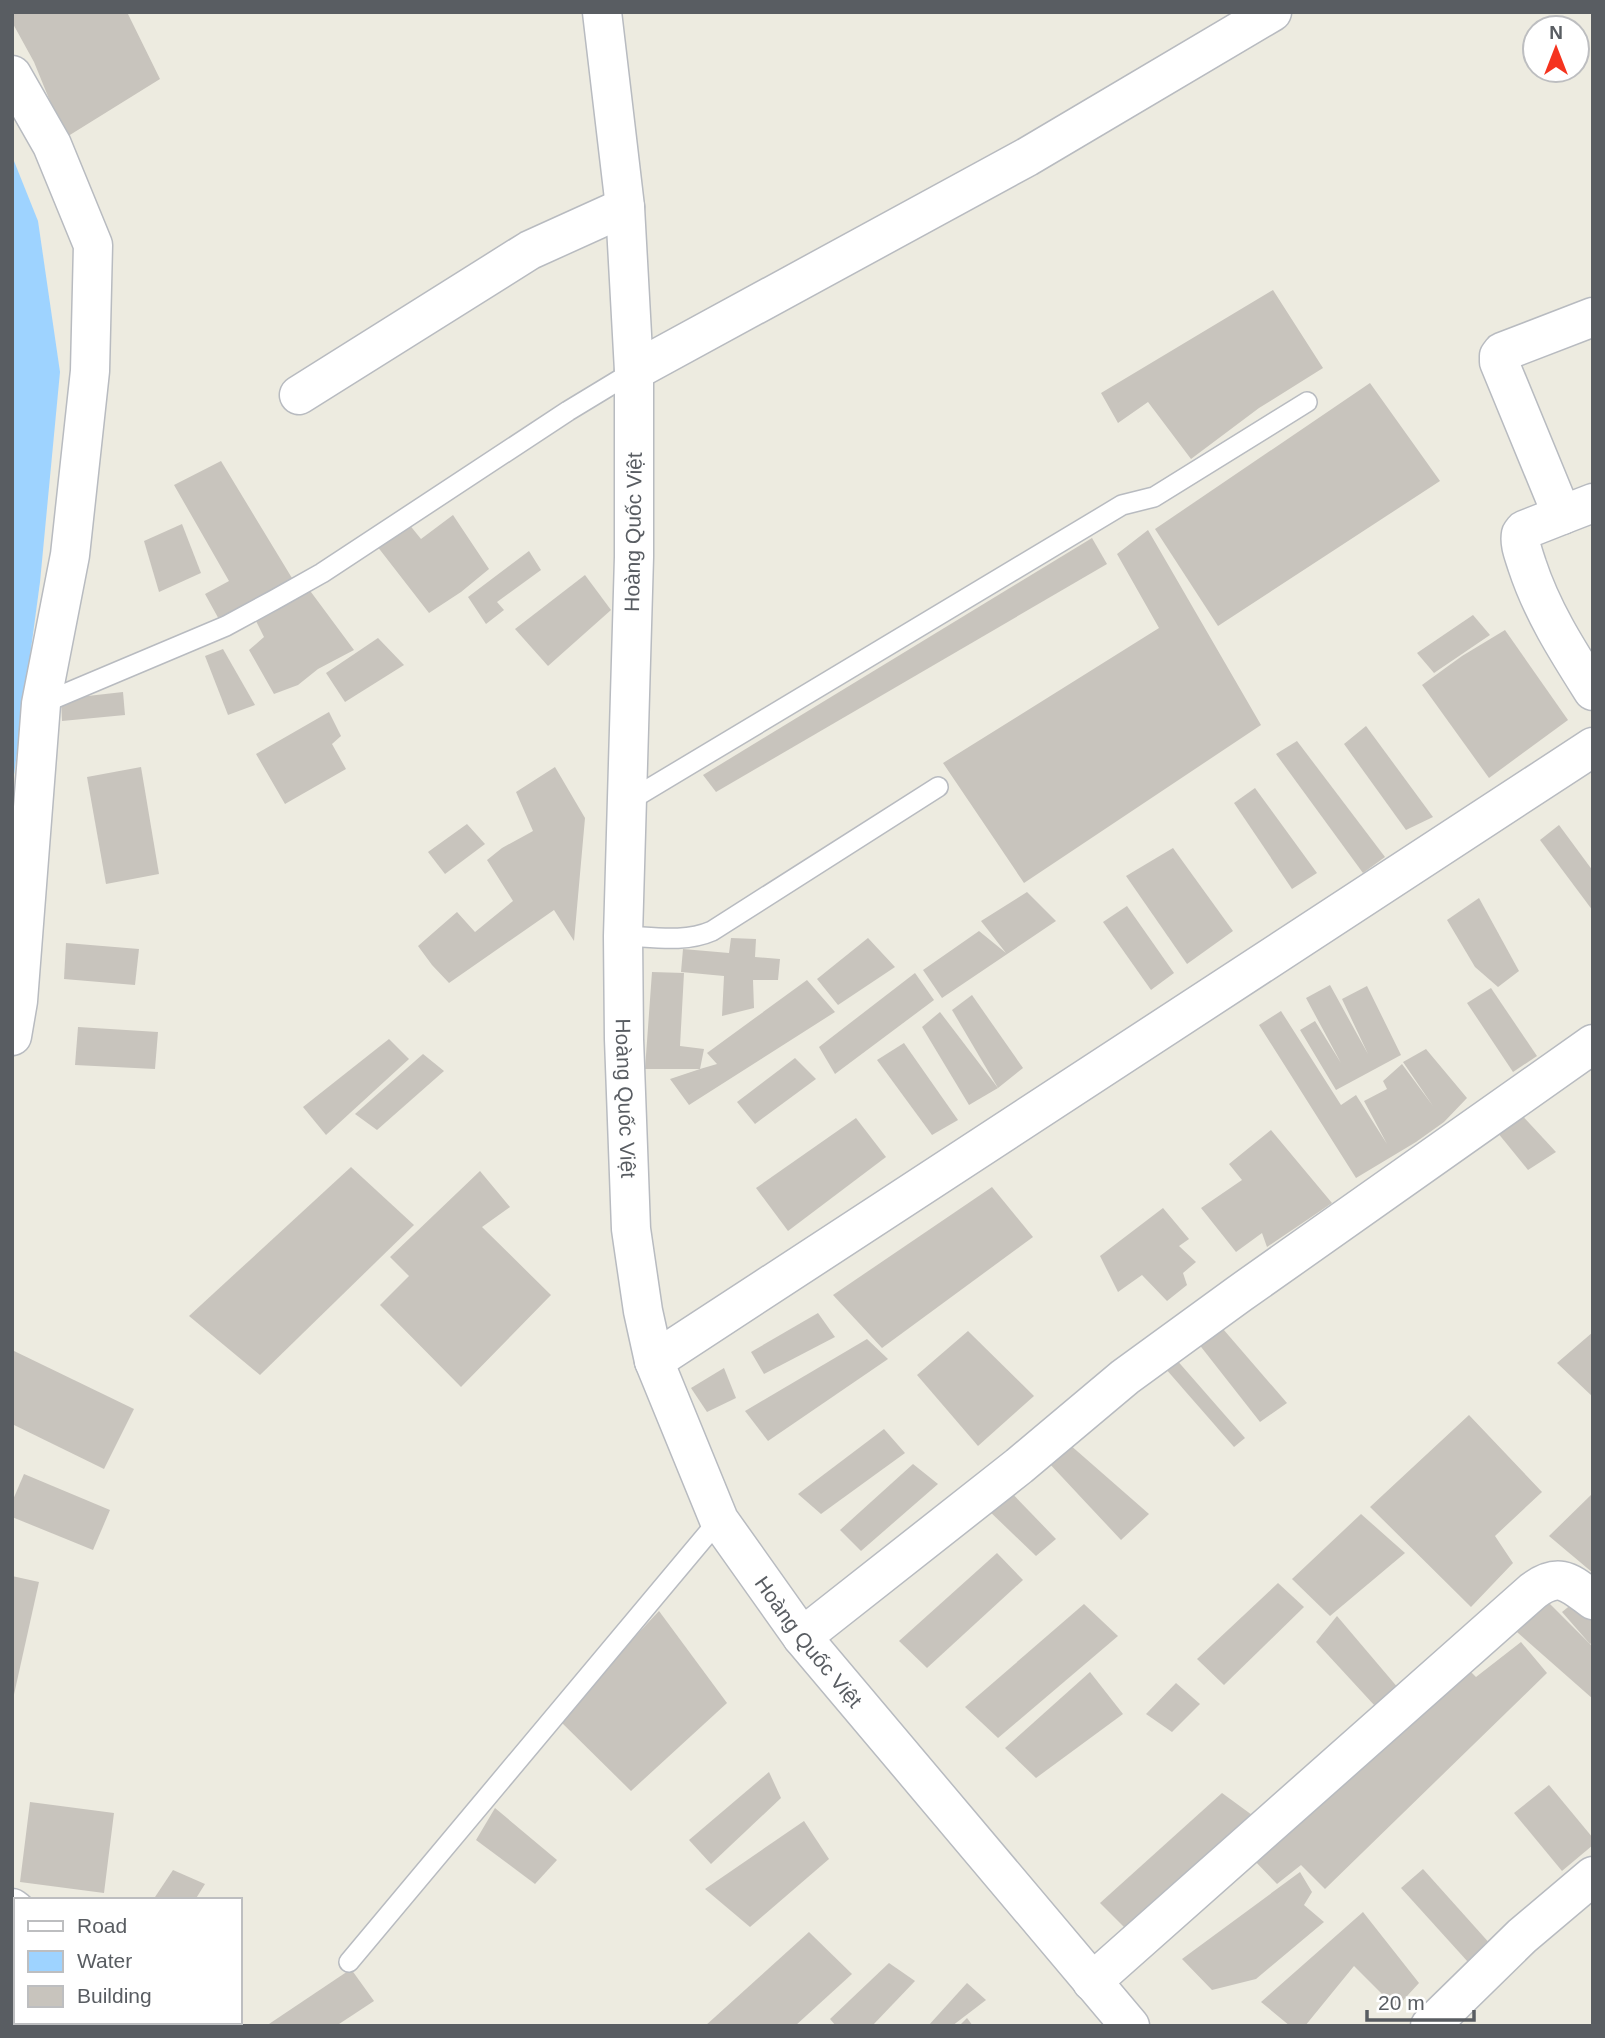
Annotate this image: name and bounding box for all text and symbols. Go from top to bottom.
north arrow [1521,14,1591,84]
text: N [1549,22,1563,43]
street label: Hoàng Quốc Việt [620,452,646,612]
street label: Hoàng Quốc Việt [612,1018,641,1179]
street label: Hoàng Quốc Việt [751,1572,867,1712]
legend [14,1898,242,2024]
text: Road [77,1914,127,1937]
text: Water [77,1949,132,1972]
scale bar [1367,1979,1474,2023]
text: Building [77,1984,152,2007]
text: 20 m [1378,1991,1425,2014]

